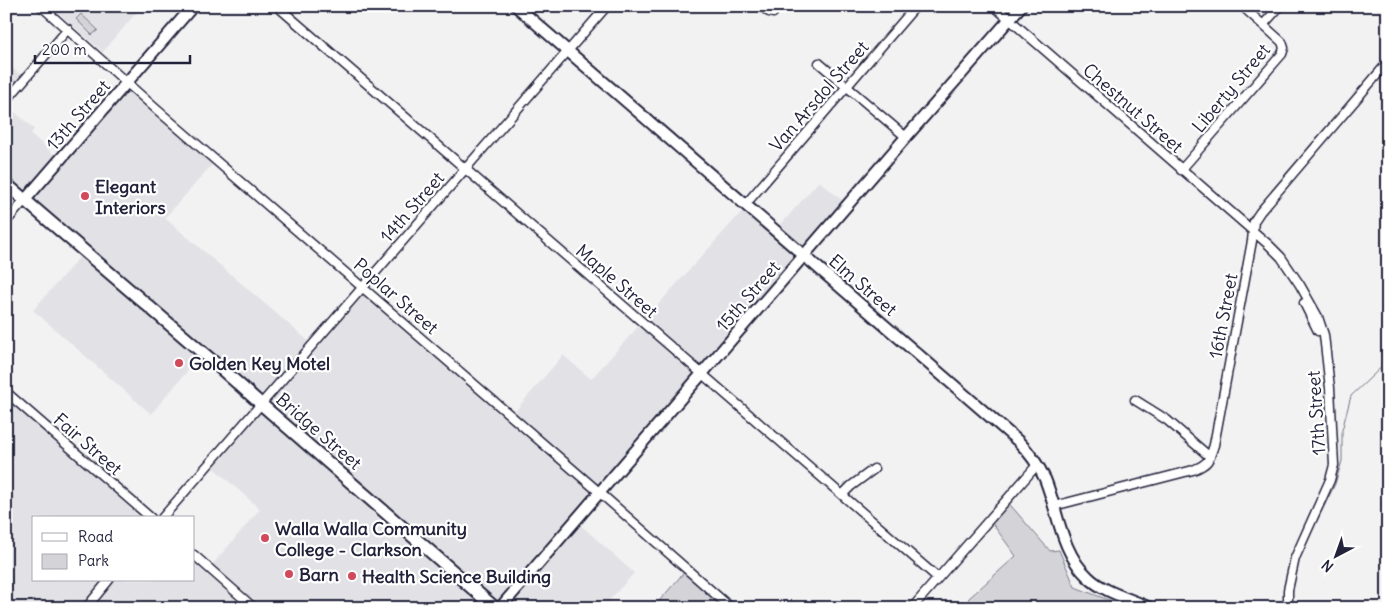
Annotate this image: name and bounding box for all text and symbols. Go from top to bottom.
scale bar [35,32,190,64]
street label: Van Arsdol Street [765,36,873,156]
street label: Liberty Street [1187,39,1275,137]
text: 200 m [42,40,87,59]
street label: Chestnut Street [1078,58,1188,158]
street label: 13th Street [41,75,115,155]
street label: 14th Street [375,167,449,247]
place label: Elegant Interiors [95,175,166,219]
marker: Elegant Interiors [79,190,91,202]
street label: Maple Street [571,239,663,323]
street label: Elm Street [824,249,902,321]
street label: Poplar Street [349,253,443,339]
street label: 15th Street [711,256,785,336]
street label: 16th Street [1203,271,1243,361]
place label: Golden Key Motel [189,352,330,375]
marker: Golden Key Motel [173,357,185,369]
street label: 17th Street [1302,370,1330,456]
street label: Bridge Street [272,388,366,474]
street label: Fair Street [49,408,127,480]
legend [32,516,195,582]
place label: Walla Walla Community College - Clarkson [275,517,467,561]
text: Road [78,527,113,546]
marker: Walla Walla Community College - Clarkson [259,532,271,544]
north arrow [1312,532,1362,582]
text: Park [78,551,109,570]
text: N [1318,556,1337,576]
place label: Barn [299,563,339,586]
place label: Health Science Building [362,565,551,588]
marker: Barn [283,568,295,580]
marker: Health Science Building [346,570,358,582]

